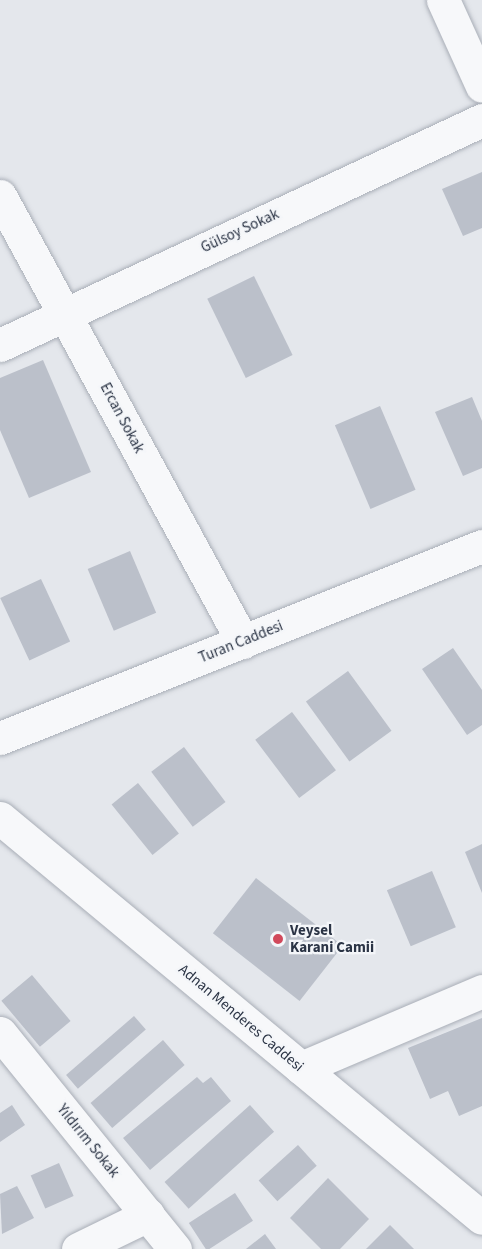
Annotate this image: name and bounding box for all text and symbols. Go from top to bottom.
street label: Gülsoy Sokak [198,205,282,257]
street label: Ercan Sokak [96,380,148,456]
street label: Turan Caddesi [196,617,286,667]
place label: Veysel Karani Camii [290,921,374,956]
marker: Veysel Karani Camii [271,932,285,946]
street label: Adnan Menderes Caddesi [175,960,307,1076]
street label: Yıldırım Sokak [53,1101,123,1181]

